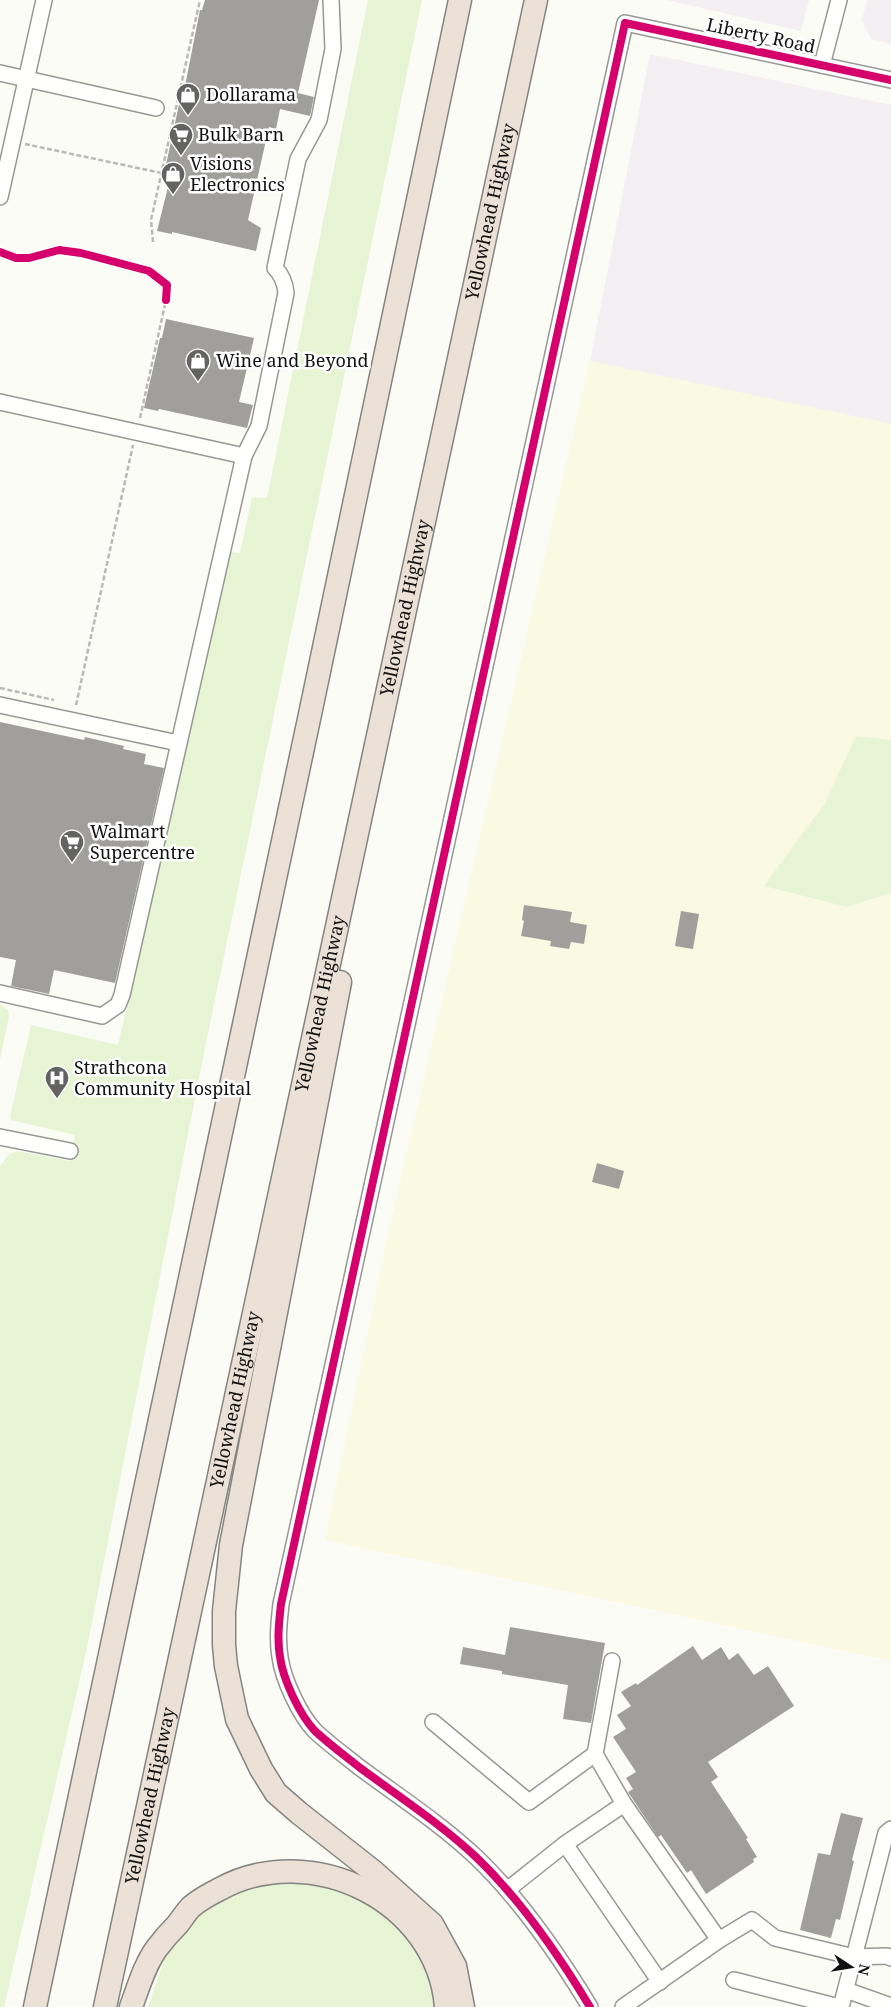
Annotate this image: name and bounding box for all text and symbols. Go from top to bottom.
street label: Liberty Road [705,12,818,58]
shop icon: Dollarama [175,82,201,116]
place label: Dollarama [206,82,296,106]
street label: Yellowhead Highway [459,120,520,303]
supermarket icon: Bulk Barn [168,122,194,156]
place label: Bulk Barn [198,122,284,146]
place label: Visions Electronics [190,151,285,196]
shop icon: Visions Electronics [160,161,186,195]
shop icon: Wine and Beyond [185,348,211,382]
place label: Wine and Beyond [216,348,369,372]
street label: Yellowhead Highway [374,516,435,699]
place label: Walmart Supercentre [90,819,195,864]
supermarket icon: Walmart Supercentre [59,829,85,863]
street label: Yellowhead Highway [289,912,350,1095]
place label: Strathcona Community Hospital [74,1055,252,1100]
hospital icon: Strathcona Community Hospital [44,1065,70,1099]
street label: Yellowhead Highway [204,1308,265,1491]
street label: Yellowhead Highway [118,1704,180,1887]
north arrow [826,1942,876,1992]
text: N [854,1962,875,1977]

